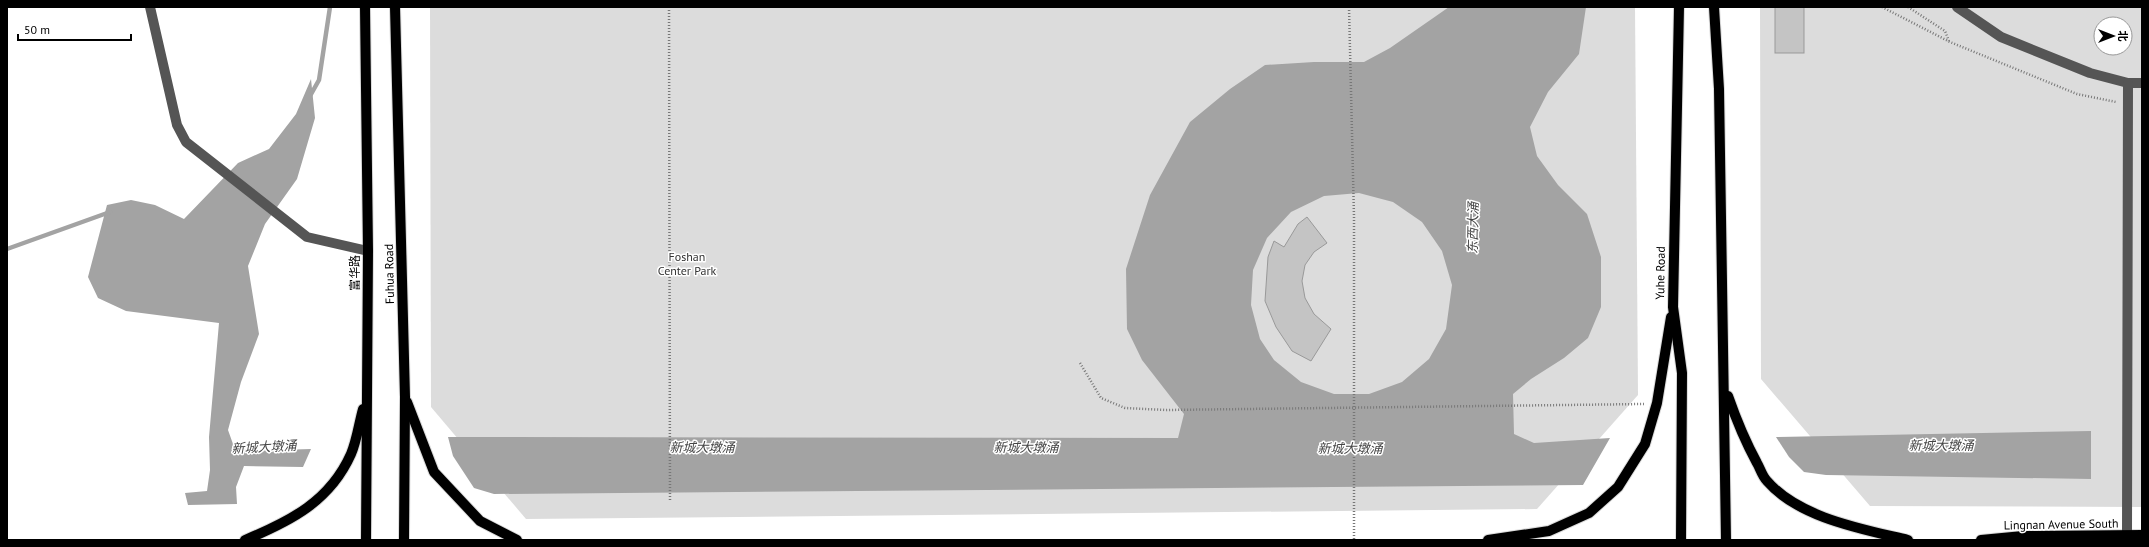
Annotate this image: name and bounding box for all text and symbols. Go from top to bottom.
scale bar [18,16,131,42]
north arrow [2093,16,2133,56]
text: 50 m [24,22,50,37]
text: 北 [2116,31,2130,42]
water label: 东西大涌 [1464,200,1482,254]
street label: Fuhua Road [381,244,397,304]
street label: Yuhe Road [1652,246,1668,300]
park label: Foshan Center Park [658,249,716,278]
street label: 富华路 [347,255,362,291]
water label: 新城大墩涌 [231,437,299,457]
water label: 新城大墩涌 [1908,437,1975,454]
water label: 新城大墩涌 [669,439,736,456]
water label: 新城大墩涌 [993,439,1060,456]
water label: 新城大墩涌 [1317,440,1384,457]
street label: Lingnan Avenue South [2003,515,2119,533]

